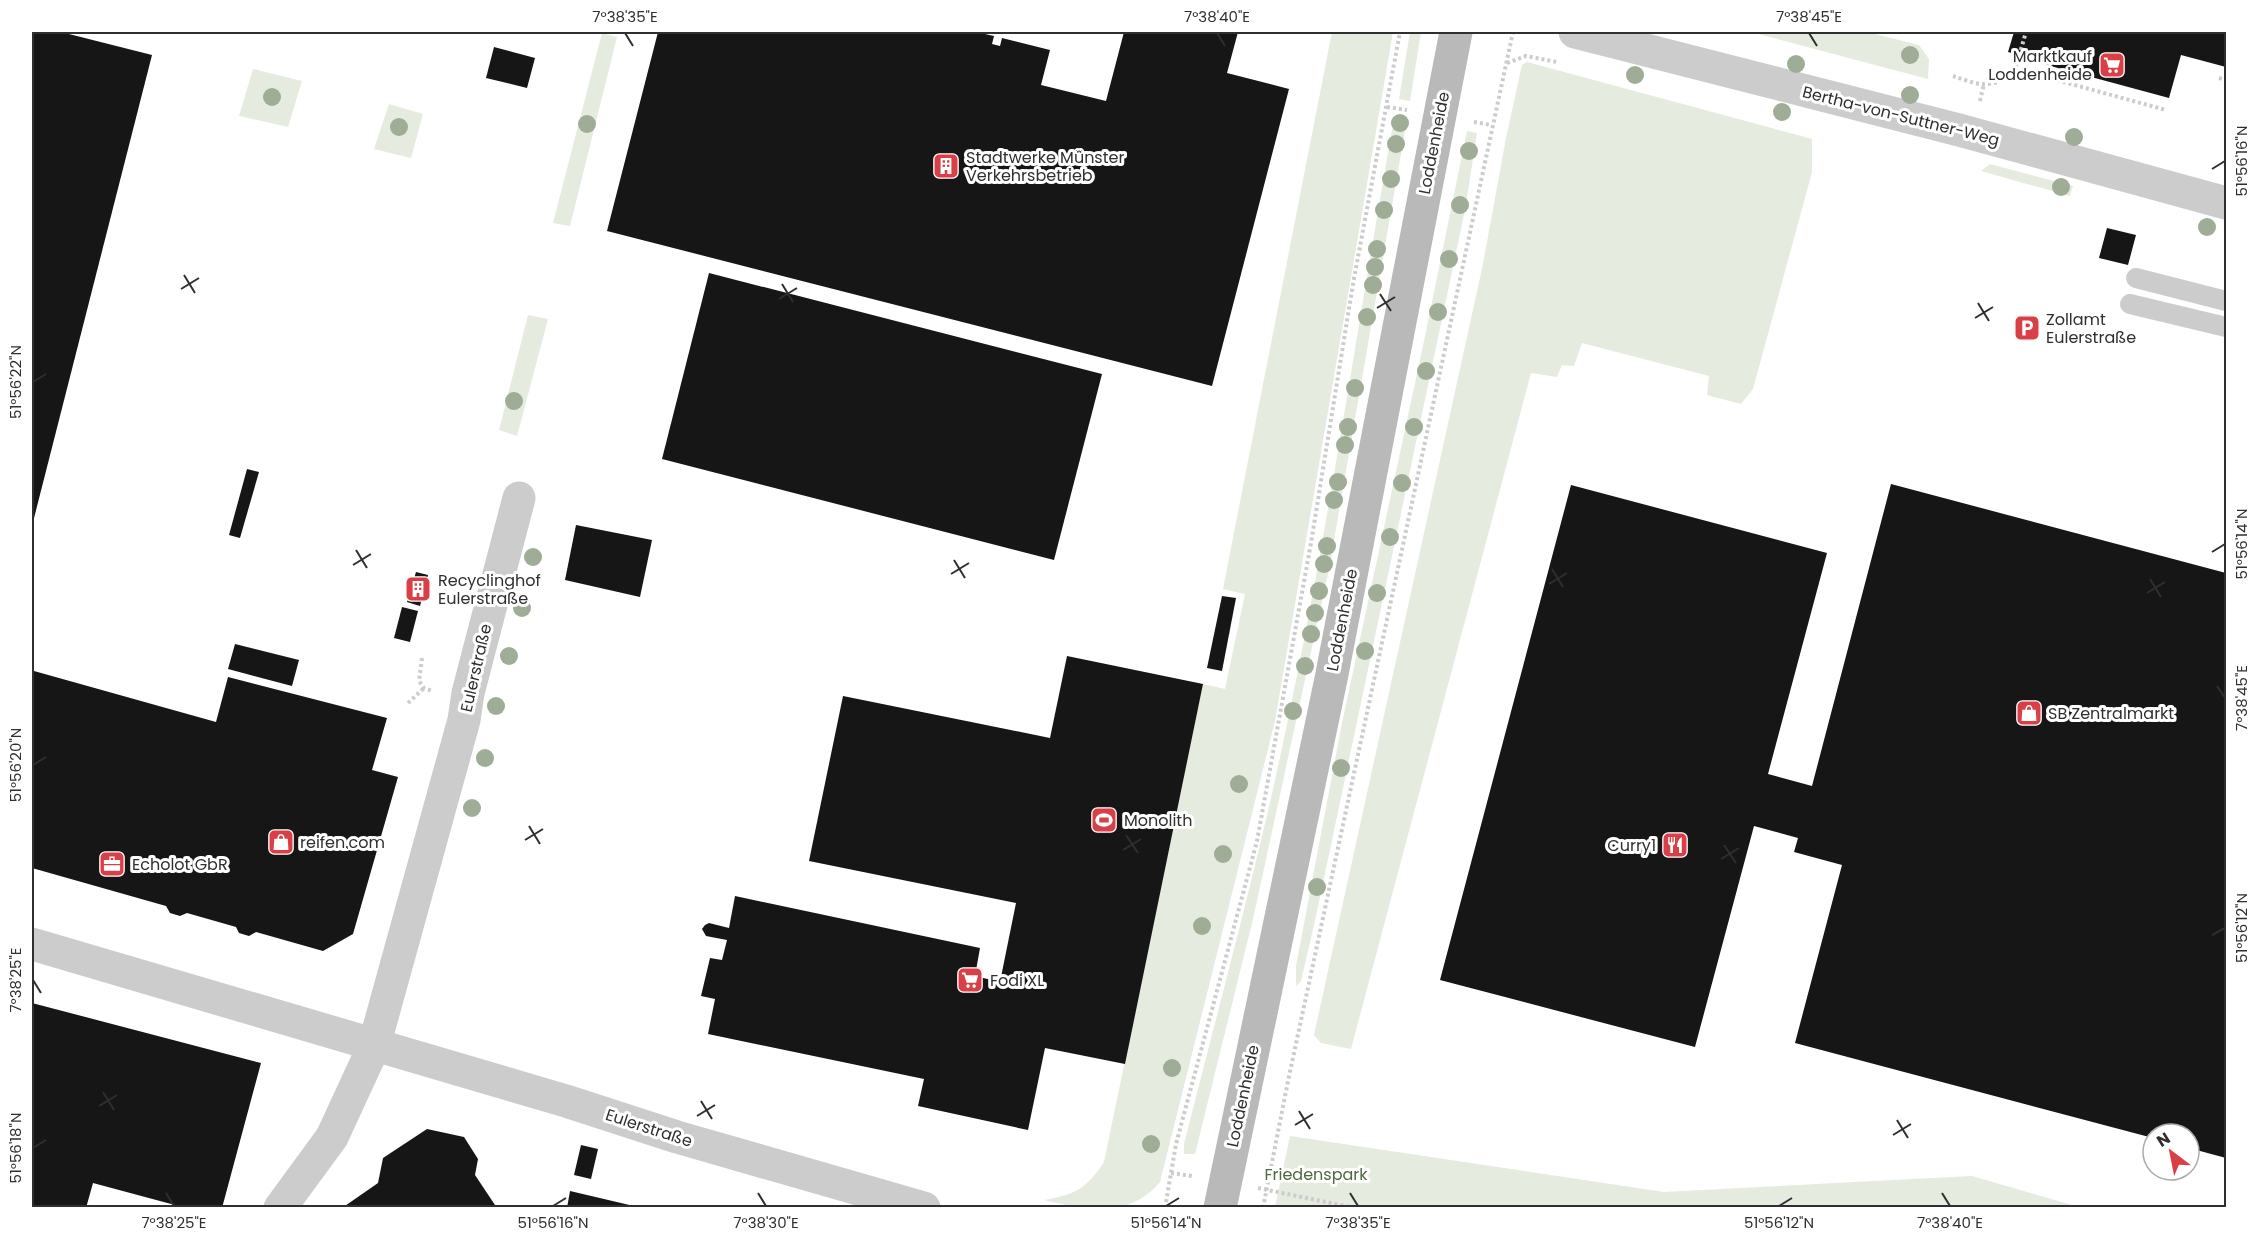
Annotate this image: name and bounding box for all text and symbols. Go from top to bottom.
text: 7°38'35"E [592,6,658,27]
text: 7°38'40"E [1184,6,1250,27]
text: 7°38'45"E [1776,6,1842,27]
place label: Marktkauf Loddenheide [1988,45,2092,86]
supermarket icon: Marktkauf Loddenheide [2097,50,2127,80]
street label: Bertha-von-Suttner-Weg [1800,80,2002,152]
street label: Loddenheide [1413,90,1455,196]
text: 51°56'16"N [2231,126,2252,196]
place label: Stadtwerke Münster Verkehrsbetrieb [966,146,1124,187]
building icon: Stadtwerke Münster Verkehrsbetrieb [931,151,961,181]
place label: Zollamt Eulerstraße [2046,308,2136,349]
parking icon: Zollamt Eulerstraße [2012,313,2042,343]
text: 51°56'22"N [5,345,26,419]
text: 51°56'14"N [2231,509,2252,579]
street label: Loddenheide [1321,567,1363,673]
place label: Recyclinghof Eulerstraße [438,569,541,610]
building icon: Recyclinghof Eulerstraße [403,574,433,604]
street label: Eulerstraße [455,621,497,714]
text: 7°38'45"E [2231,665,2252,731]
shop icon: SB Zentralmarkt [2014,698,2044,728]
place label: SB Zentralmarkt [2048,702,2174,725]
text: 51°56'20"N [5,728,26,802]
sports icon: Monolith [1089,805,1119,835]
place label: Monolith [1124,809,1192,832]
shop icon: reifen.com [266,827,296,857]
restaurant icon: Curry1 [1660,830,1690,860]
place label: reifen.com [300,831,385,854]
place label: Curry1 [1607,834,1656,857]
office icon: Echolot GbR [97,849,127,879]
place label: Echolot GbR [132,853,228,876]
text: 51°56'12"N [2231,893,2252,963]
text: 7°38'25"E [5,947,26,1013]
supermarket icon: Fodi XL [955,965,985,995]
place label: Fodi XL [990,969,1044,992]
street label: Loddenheide [1221,1043,1265,1149]
street label: Eulerstraße [603,1103,695,1153]
text: 51°56'18"N [5,1113,26,1183]
north arrow [2141,1122,2201,1182]
text: N [2152,1127,2175,1153]
park label: Friedenspark [1264,1163,1368,1186]
text: 7°38'25"E [141,1212,207,1233]
text: 51°56'16"N [518,1212,588,1233]
text: 7°38'30"E [733,1212,799,1233]
text: 51°56'14"N [1131,1212,1201,1233]
text: 7°38'35"E [1325,1212,1391,1233]
text: 51°56'12"N [1744,1212,1814,1233]
text: 7°38'40"E [1917,1212,1983,1233]

